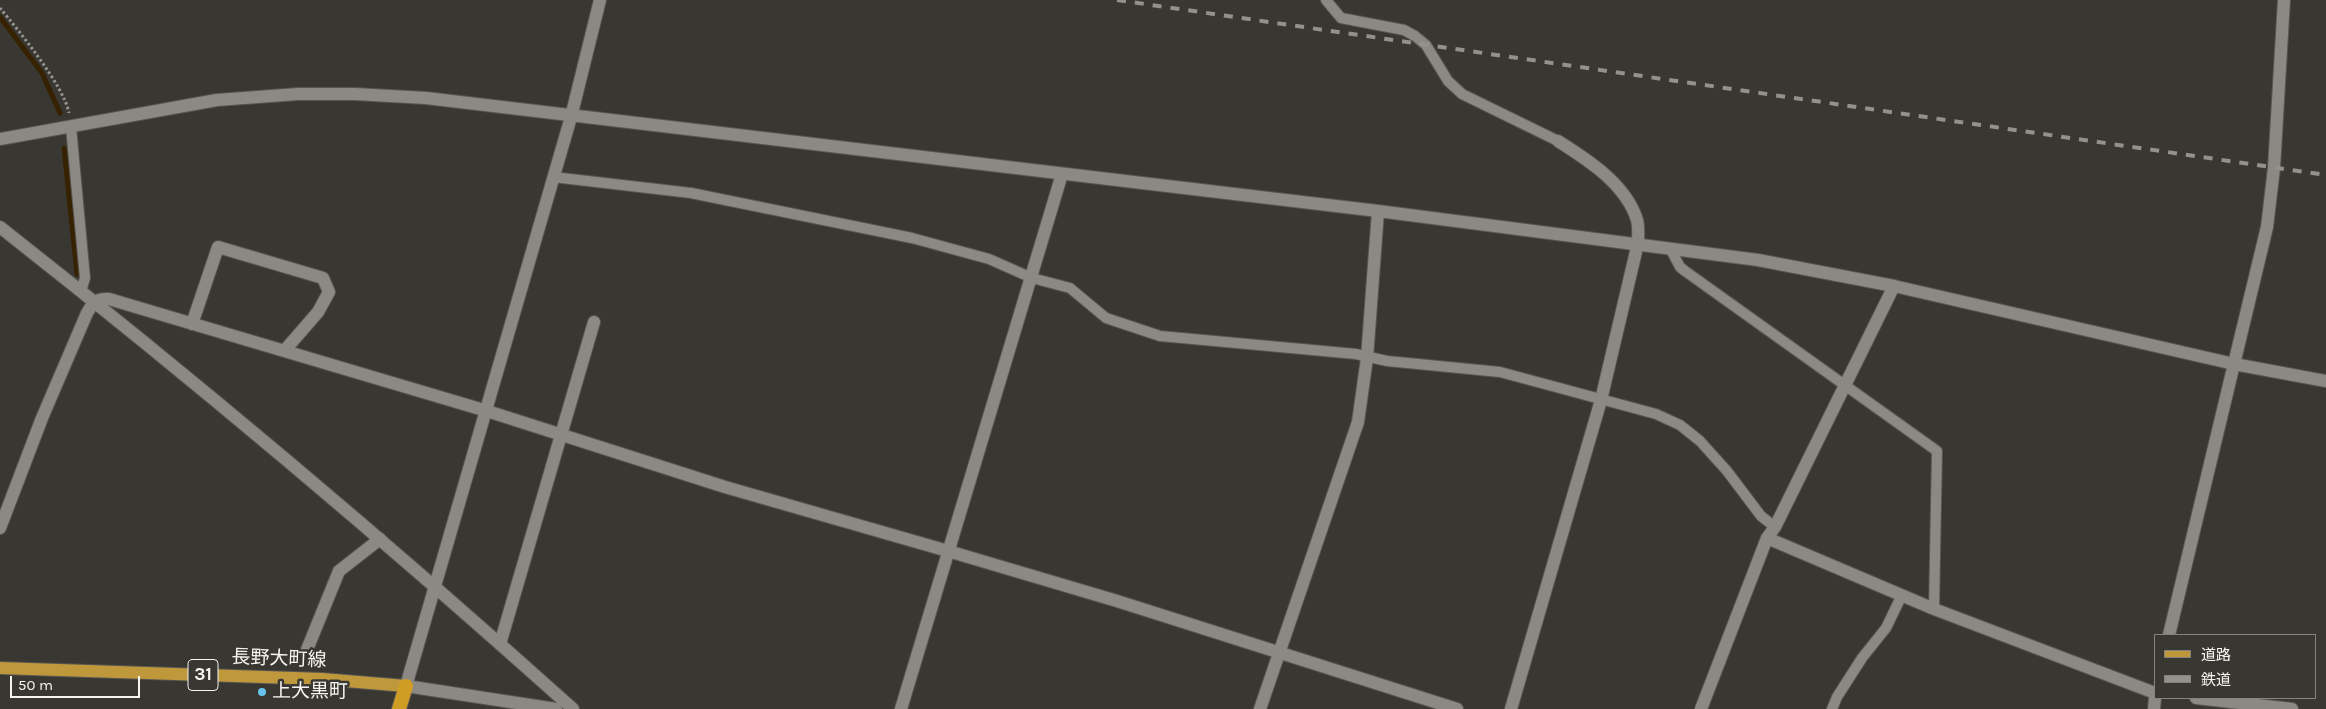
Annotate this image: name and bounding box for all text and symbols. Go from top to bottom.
legend [2154,634,2316,699]
street label: 長野大町線 [231,646,327,672]
text: 道路 [2201,646,2231,664]
road number: 31 [188,660,218,690]
scale bar [12,666,142,698]
text: 鉄道 [2201,671,2231,689]
text: 50 m [18,676,53,694]
place label: 上大黒町 [272,681,348,703]
marker: 上大黒町 [256,686,268,698]

